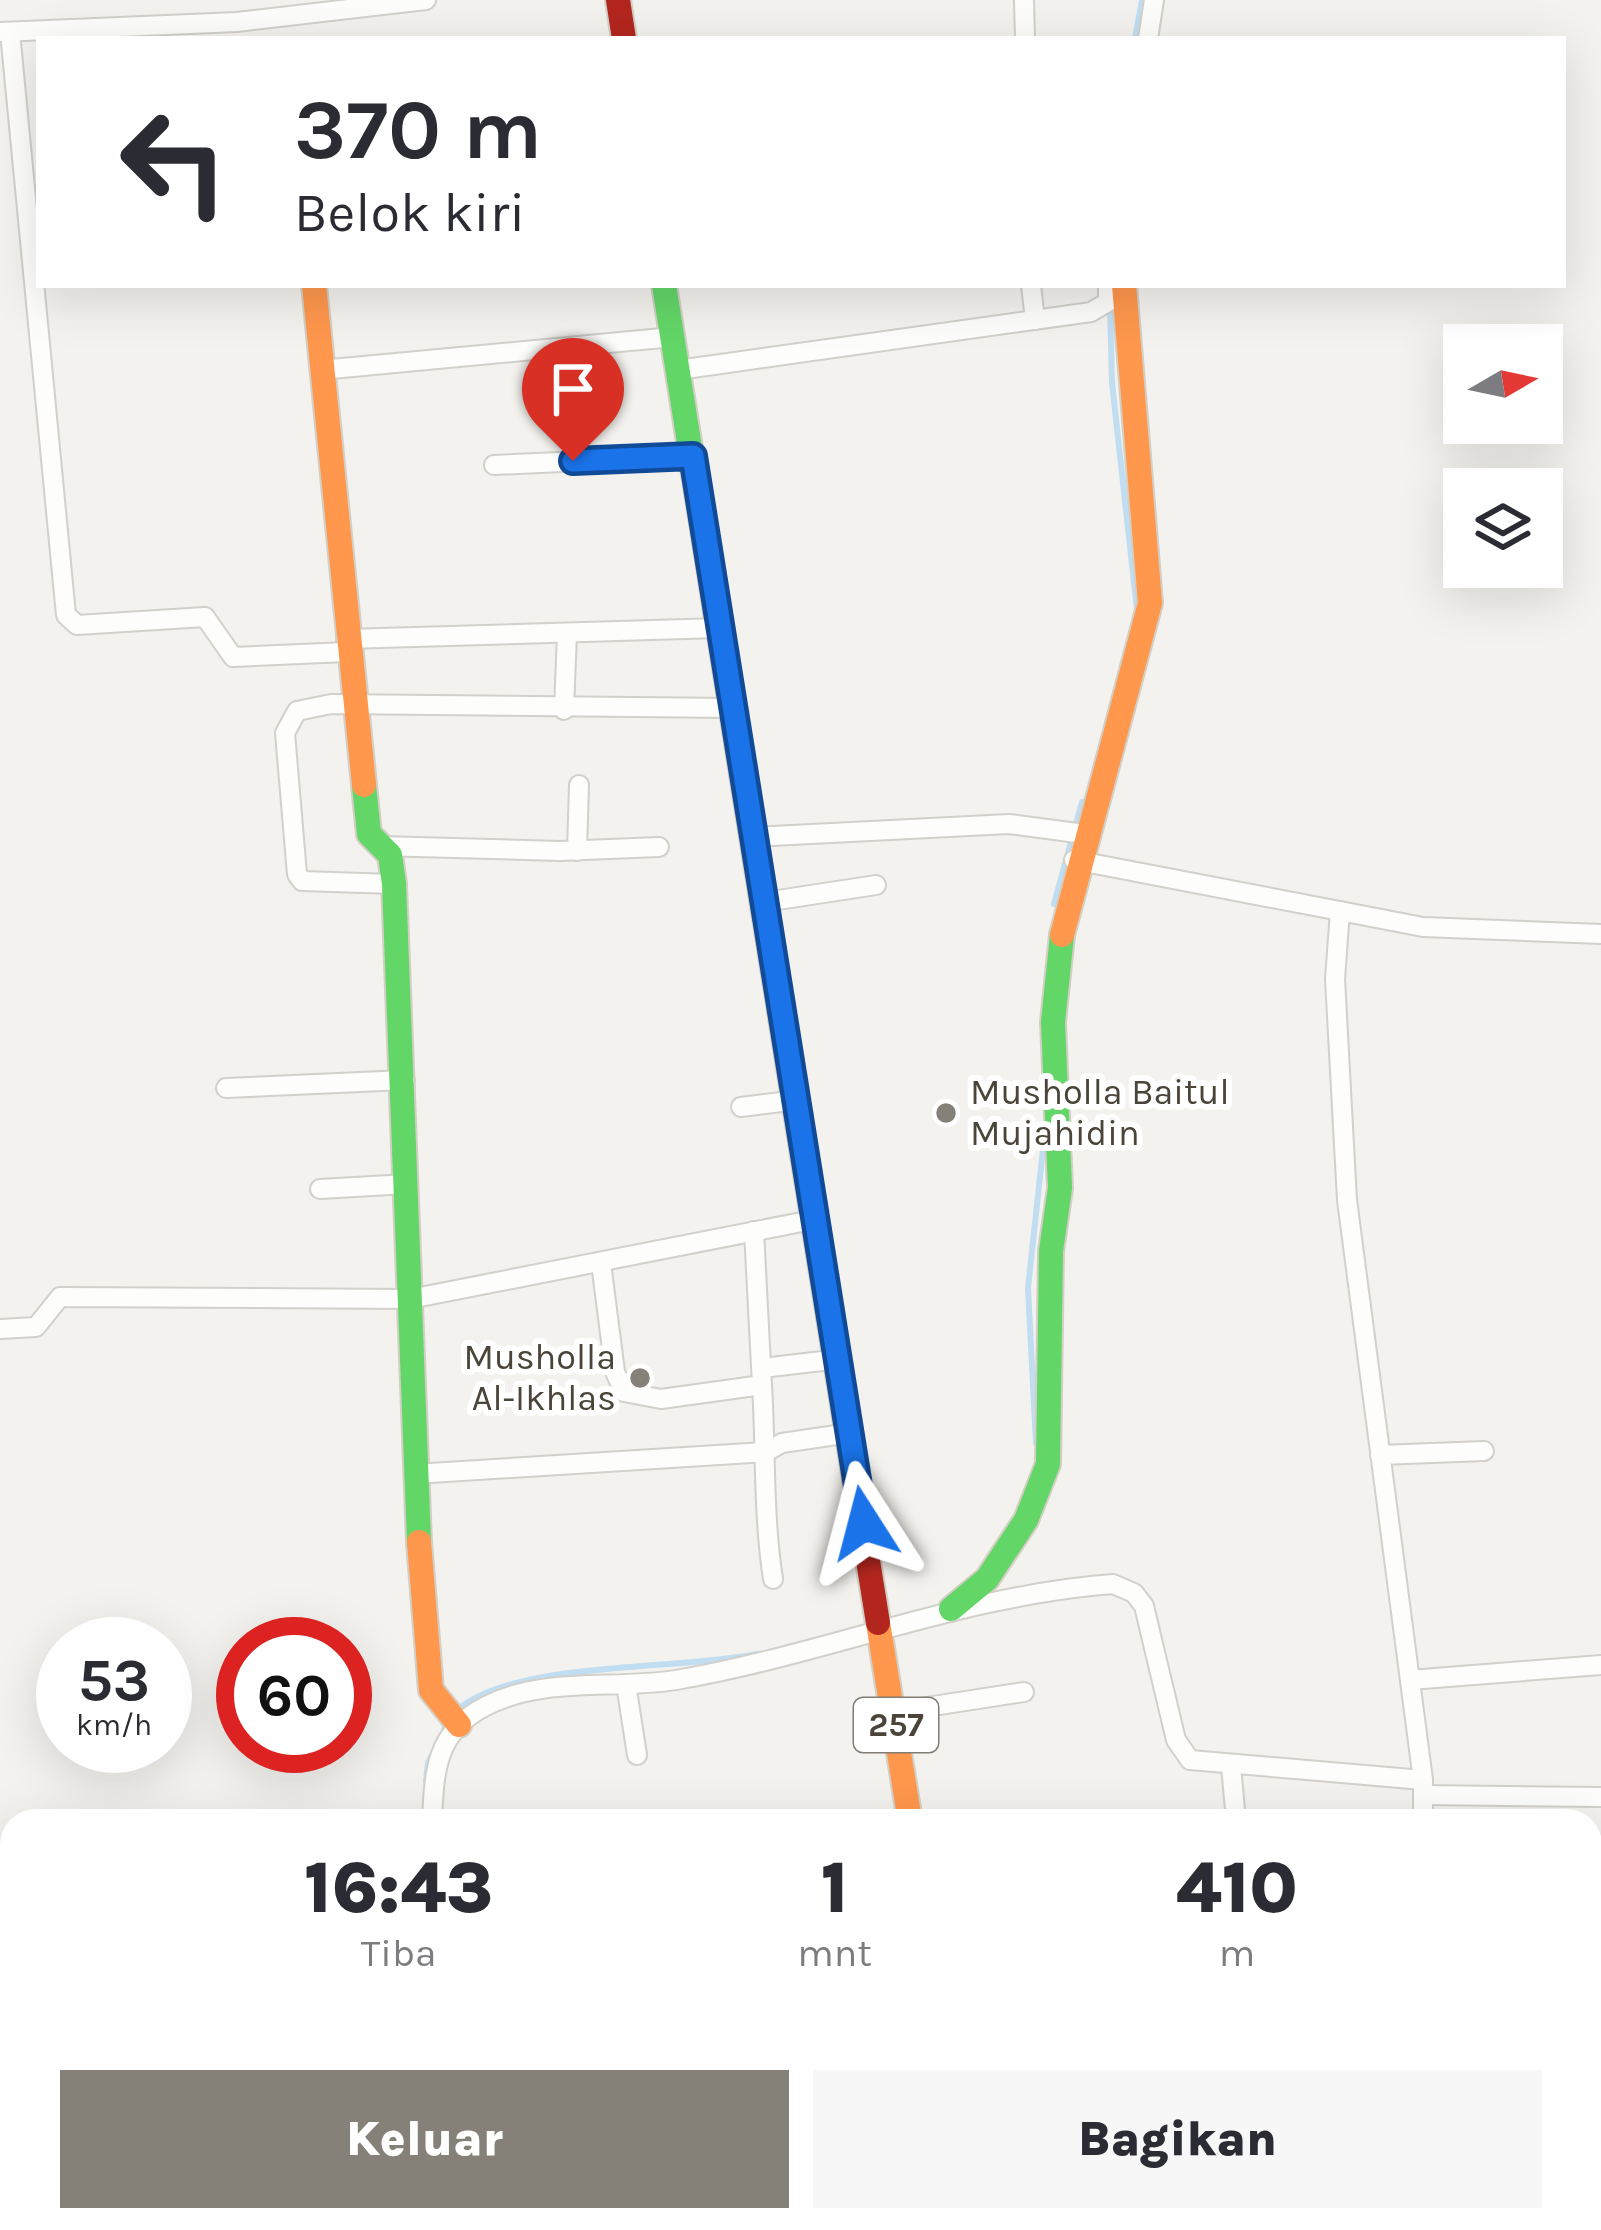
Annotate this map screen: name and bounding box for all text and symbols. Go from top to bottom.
text: 370 m [294,81,542,179]
icon: left [96,84,252,240]
text: Belok kiri [294,181,525,245]
north arrow [1443,324,1563,444]
map controls [1443,324,1563,588]
pin [522,338,624,461]
icon: arrive [540,356,606,422]
button: layers [1443,468,1563,588]
place label: Musholla Baitul Mujahidin [970,1071,1229,1154]
marker: Musholla Baitul Mujahidin [933,1100,959,1126]
place label: Musholla Al-Ikhlas [463,1336,616,1419]
marker: Musholla Al-Ikhlas [627,1365,653,1391]
position arrow [801,1460,927,1586]
speed limit sign: 60 [216,1617,372,1773]
text: 53 [78,1645,150,1715]
road number: 257 [854,1698,938,1752]
text: km/h [76,1707,152,1743]
text: 16:43 [304,1846,493,1930]
text: 1 [821,1846,848,1930]
text: 410 [1176,1846,1298,1930]
text: Tiba [361,1930,437,1976]
text: mnt [797,1930,872,1976]
text: m [1219,1930,1255,1976]
button: Keluar [60,2070,789,2208]
button: Bagikan [813,2070,1542,2208]

